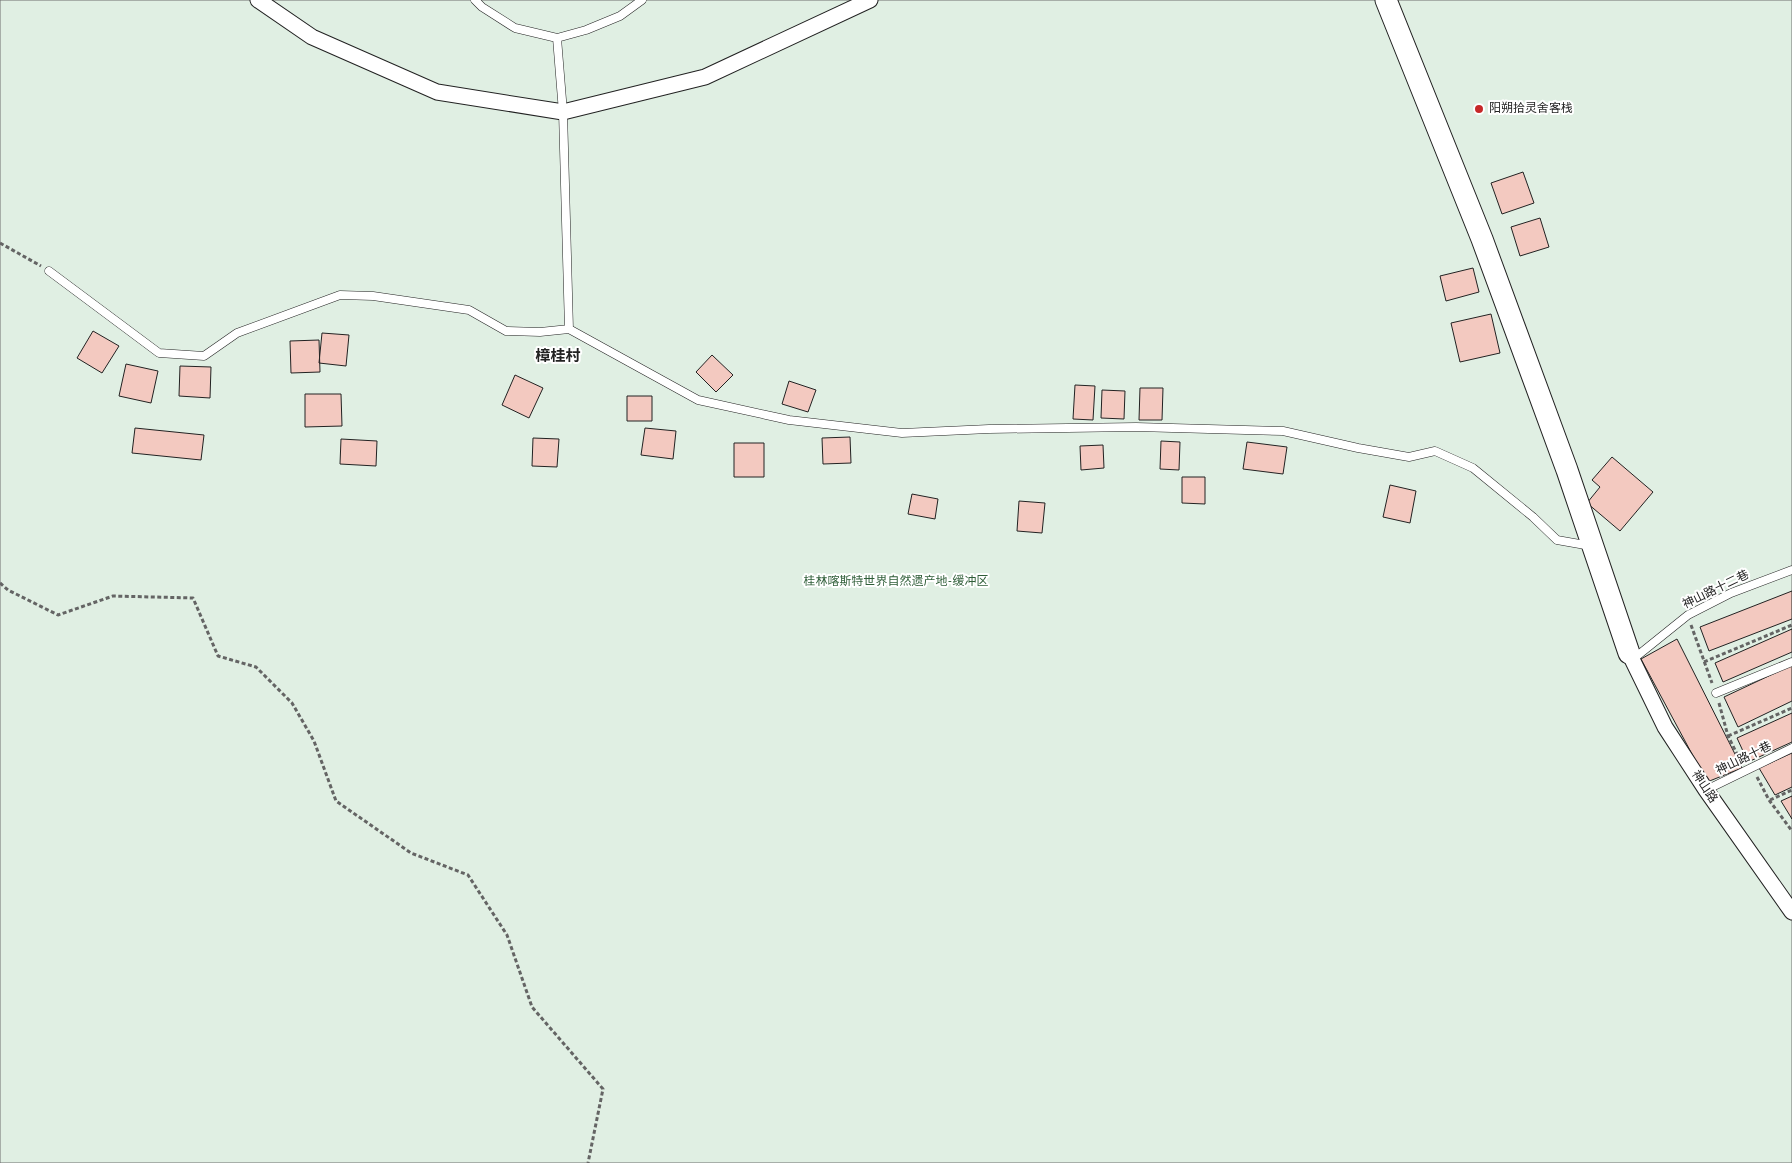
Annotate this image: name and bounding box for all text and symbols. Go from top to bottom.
place label: 阳朔拾灵舍客栈 [1489,101,1573,117]
marker: 阳朔拾灵舍客栈 [1473,103,1485,115]
district label: 樟桂村 [535,347,581,367]
street label: 神山路十二巷 [1680,567,1752,613]
park label: 桂林喀斯特世界自然遗产地-缓冲区 [804,574,988,590]
street label: 神山路十巷 [1714,739,1774,779]
street label: 神山路 [1687,768,1721,806]

